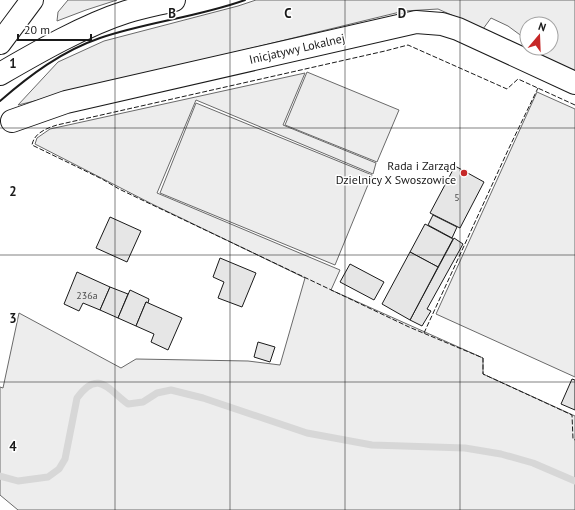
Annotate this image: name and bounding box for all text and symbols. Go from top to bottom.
text: B [168,5,176,22]
text: C [284,5,292,22]
text: D [398,5,406,22]
scale bar [18,16,91,42]
north arrow [519,16,559,56]
text: N [537,19,548,34]
text: 20 m [24,22,50,37]
street label: Inicjatywy Lokalnej [248,30,346,67]
text: 1 [9,55,17,72]
place label: Rada i Zarząd Dzielnicy X Swoszowice [336,158,456,187]
marker: Rada i Zarząd Dzielnicy X Swoszowice [459,168,469,178]
text: 2 [9,183,17,200]
house number: 5 [454,191,460,204]
house number: 236a [76,289,98,302]
text: 3 [9,310,17,327]
text: 4 [9,438,17,455]

